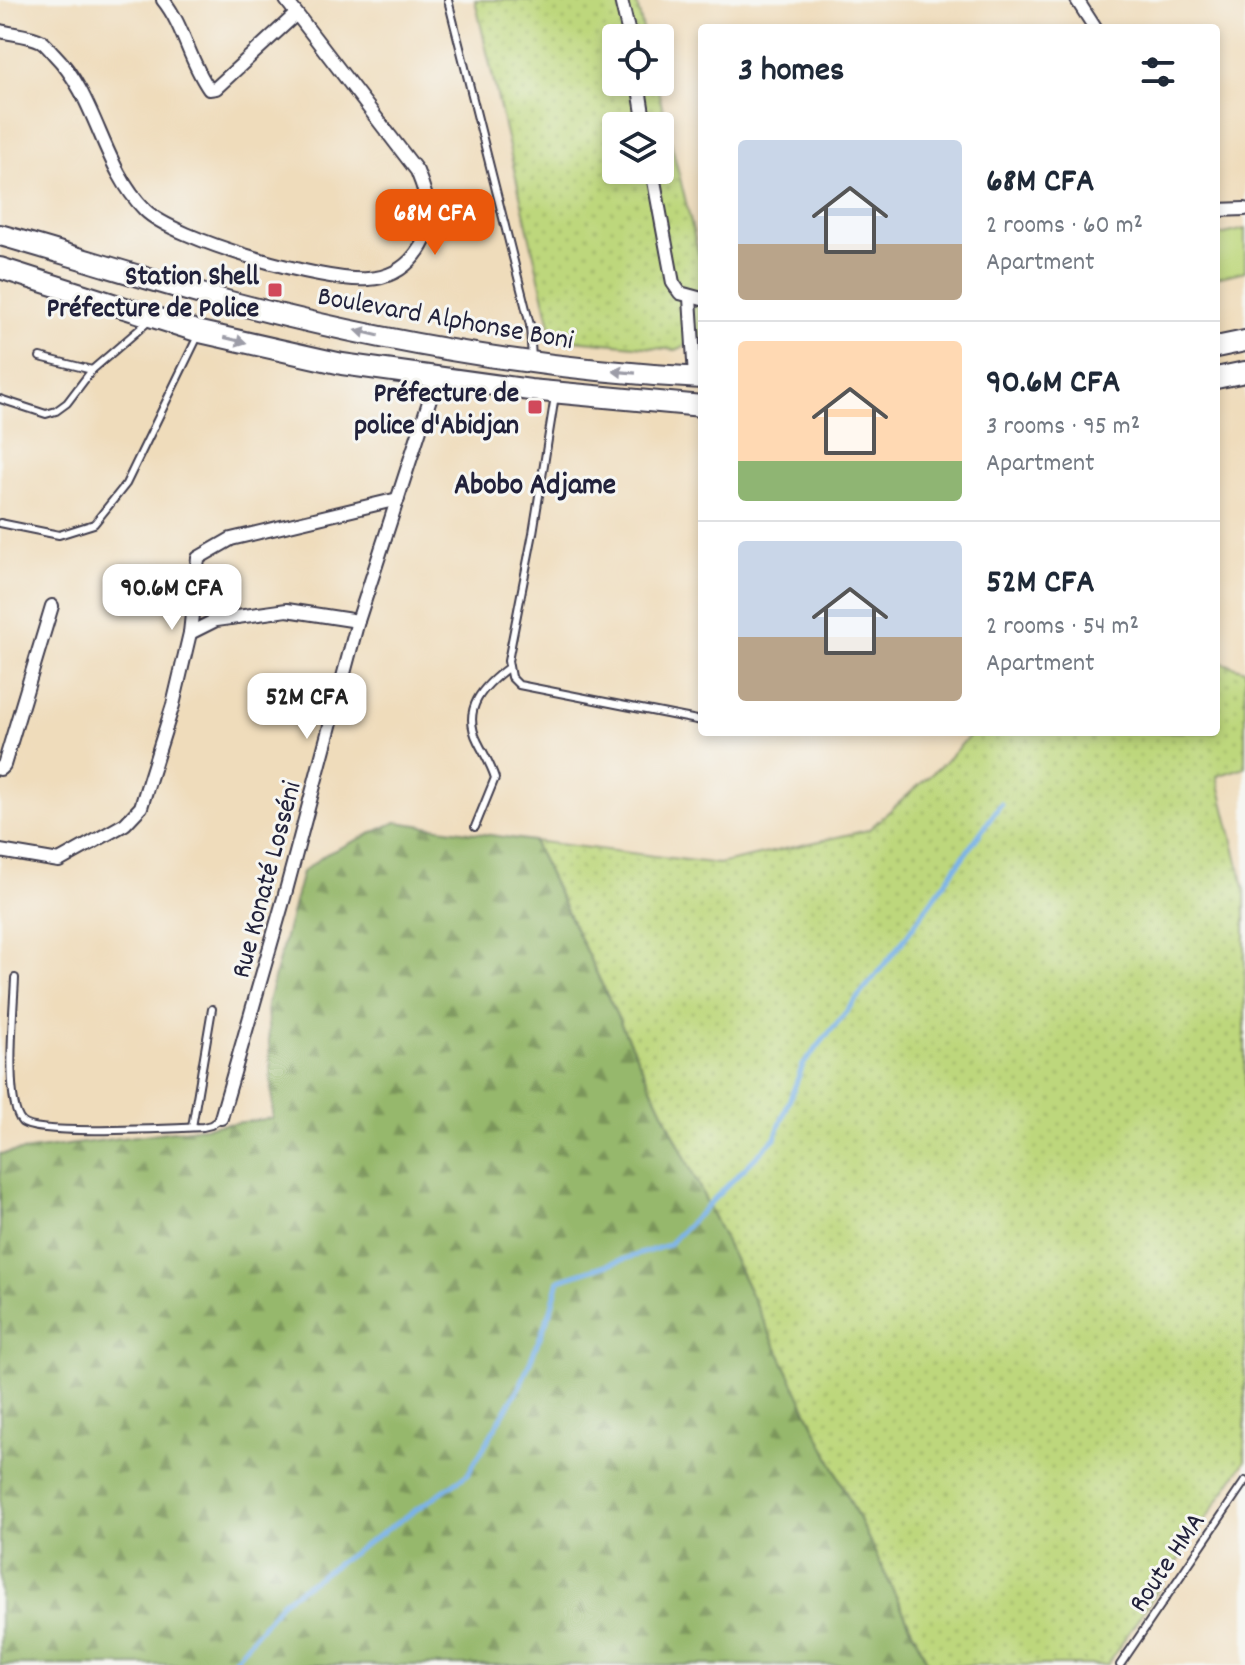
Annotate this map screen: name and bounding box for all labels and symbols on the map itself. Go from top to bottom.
pin: 68M CFA [361,189,509,257]
place label: Station Shell Préfecture de Police [46,259,259,331]
street label: Boulevard Alphonse Boni [314,279,576,363]
marker: Station Shell Préfecture de Police [266,281,284,299]
one-way arrow [355,326,380,339]
one-way arrow [223,334,248,347]
one-way arrow [611,366,636,379]
place label: Préfecture de police d'Abidjan [354,376,519,448]
marker: Préfecture de police d'Abidjan [526,398,544,416]
district label: Abobo Adjame [454,466,616,509]
pin: 90.6M CFA [80,564,264,632]
pin: 52M CFA [233,673,381,741]
street label: Rue Konaté Losséni [223,777,314,983]
street label: Route HMA [1121,1506,1217,1622]

